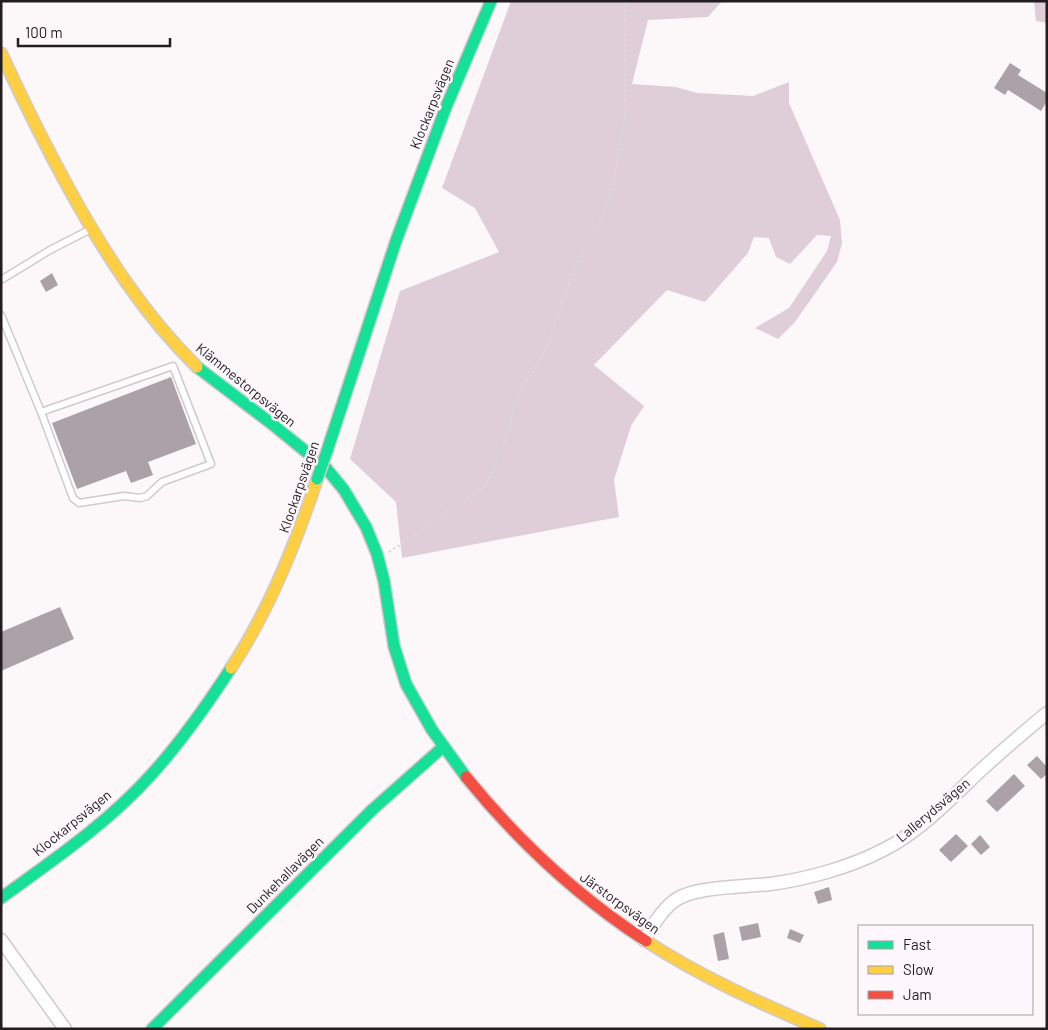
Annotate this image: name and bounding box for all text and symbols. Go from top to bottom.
scale bar [18,15,170,47]
text: 100 m [25,23,63,41]
street label: Klockarpsvägen [406,56,457,151]
street label: Klämmestorpsvägen [193,339,300,430]
street label: Klockarpsvägen [275,439,322,535]
street label: Lallerydsvägen [892,774,973,845]
street label: Klockarpsvägen [29,786,114,859]
street label: Dunkehallavägen [243,833,327,917]
street label: Järstorpsvägen [577,868,664,937]
legend [858,925,1033,1015]
text: Fast [903,935,931,953]
text: Slow [903,960,934,978]
text: Jam [903,985,932,1003]

